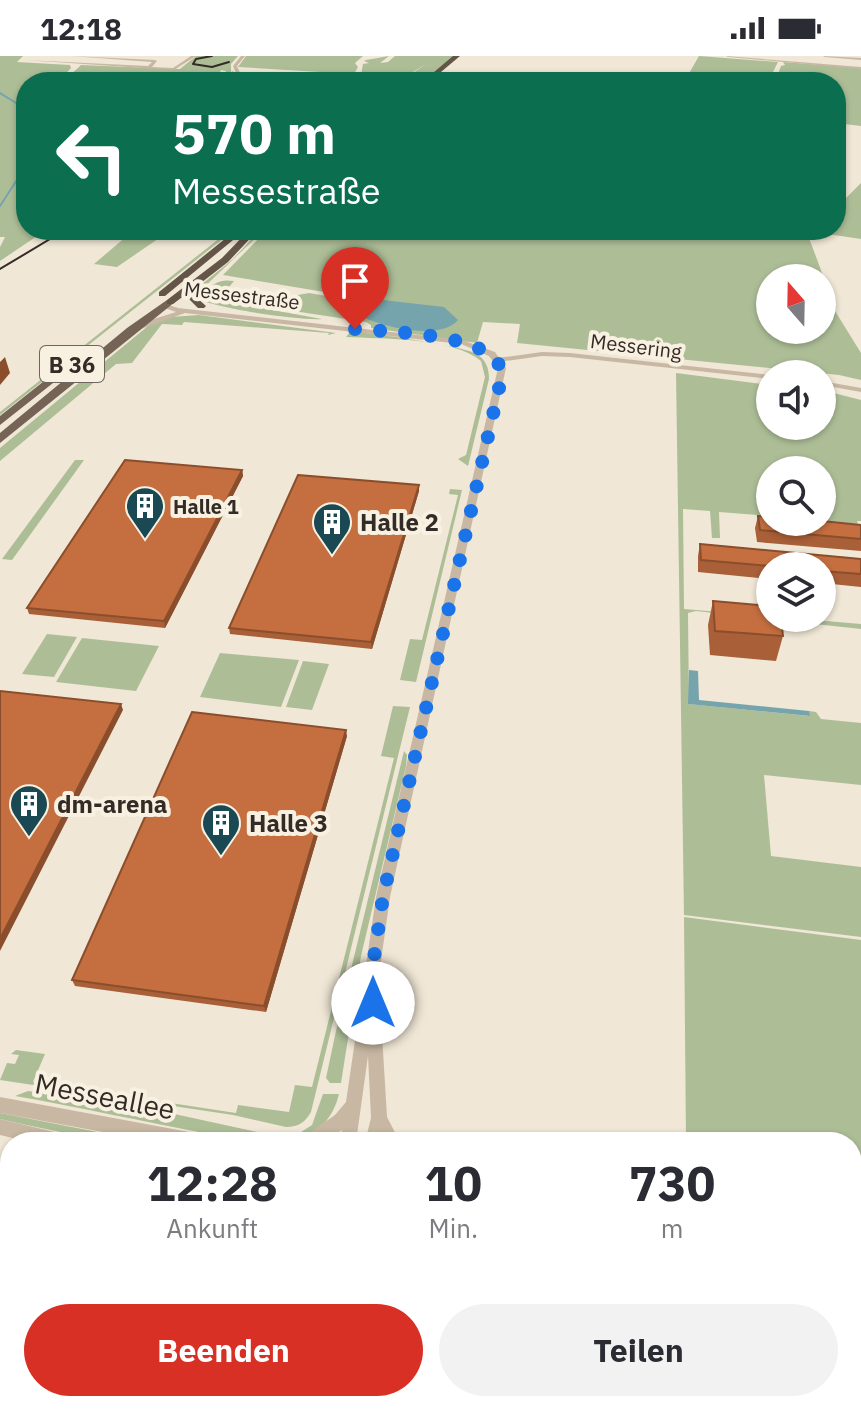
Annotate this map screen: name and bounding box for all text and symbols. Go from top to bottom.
text: 12:18 [40,9,122,48]
text: 570 m [172,97,336,169]
icon: left [40,104,144,208]
text: Messestraße [172,167,381,214]
pin [321,247,389,329]
icon: arrive [333,259,377,303]
north arrow [756,264,836,344]
map controls [756,264,836,632]
street label: Messestraße [183,275,301,315]
street label: Messering [589,327,684,365]
road number: B 36 [40,346,104,382]
button: sound [756,360,836,440]
button: search [756,456,836,536]
building icon: Halle 1 [124,485,166,540]
place label: Halle 1 [173,493,239,520]
building icon: Halle 2 [311,501,353,556]
place label: Halle 2 [360,506,439,538]
button: layers [756,552,836,632]
building icon: dm-arena [8,783,50,838]
place label: dm-arena [57,788,167,820]
building icon: Halle 3 [200,802,242,857]
place label: Halle 3 [249,807,328,839]
position arrow [331,961,415,1045]
street label: Messeallee [32,1064,178,1128]
text: 12:28 [147,1152,278,1214]
text: 10 [425,1152,482,1214]
text: 730 [629,1152,715,1214]
text: Ankunft [166,1211,258,1245]
text: Min. [429,1211,478,1245]
text: m [661,1211,683,1245]
button: Beenden [24,1304,423,1396]
button: Teilen [439,1304,838,1396]

